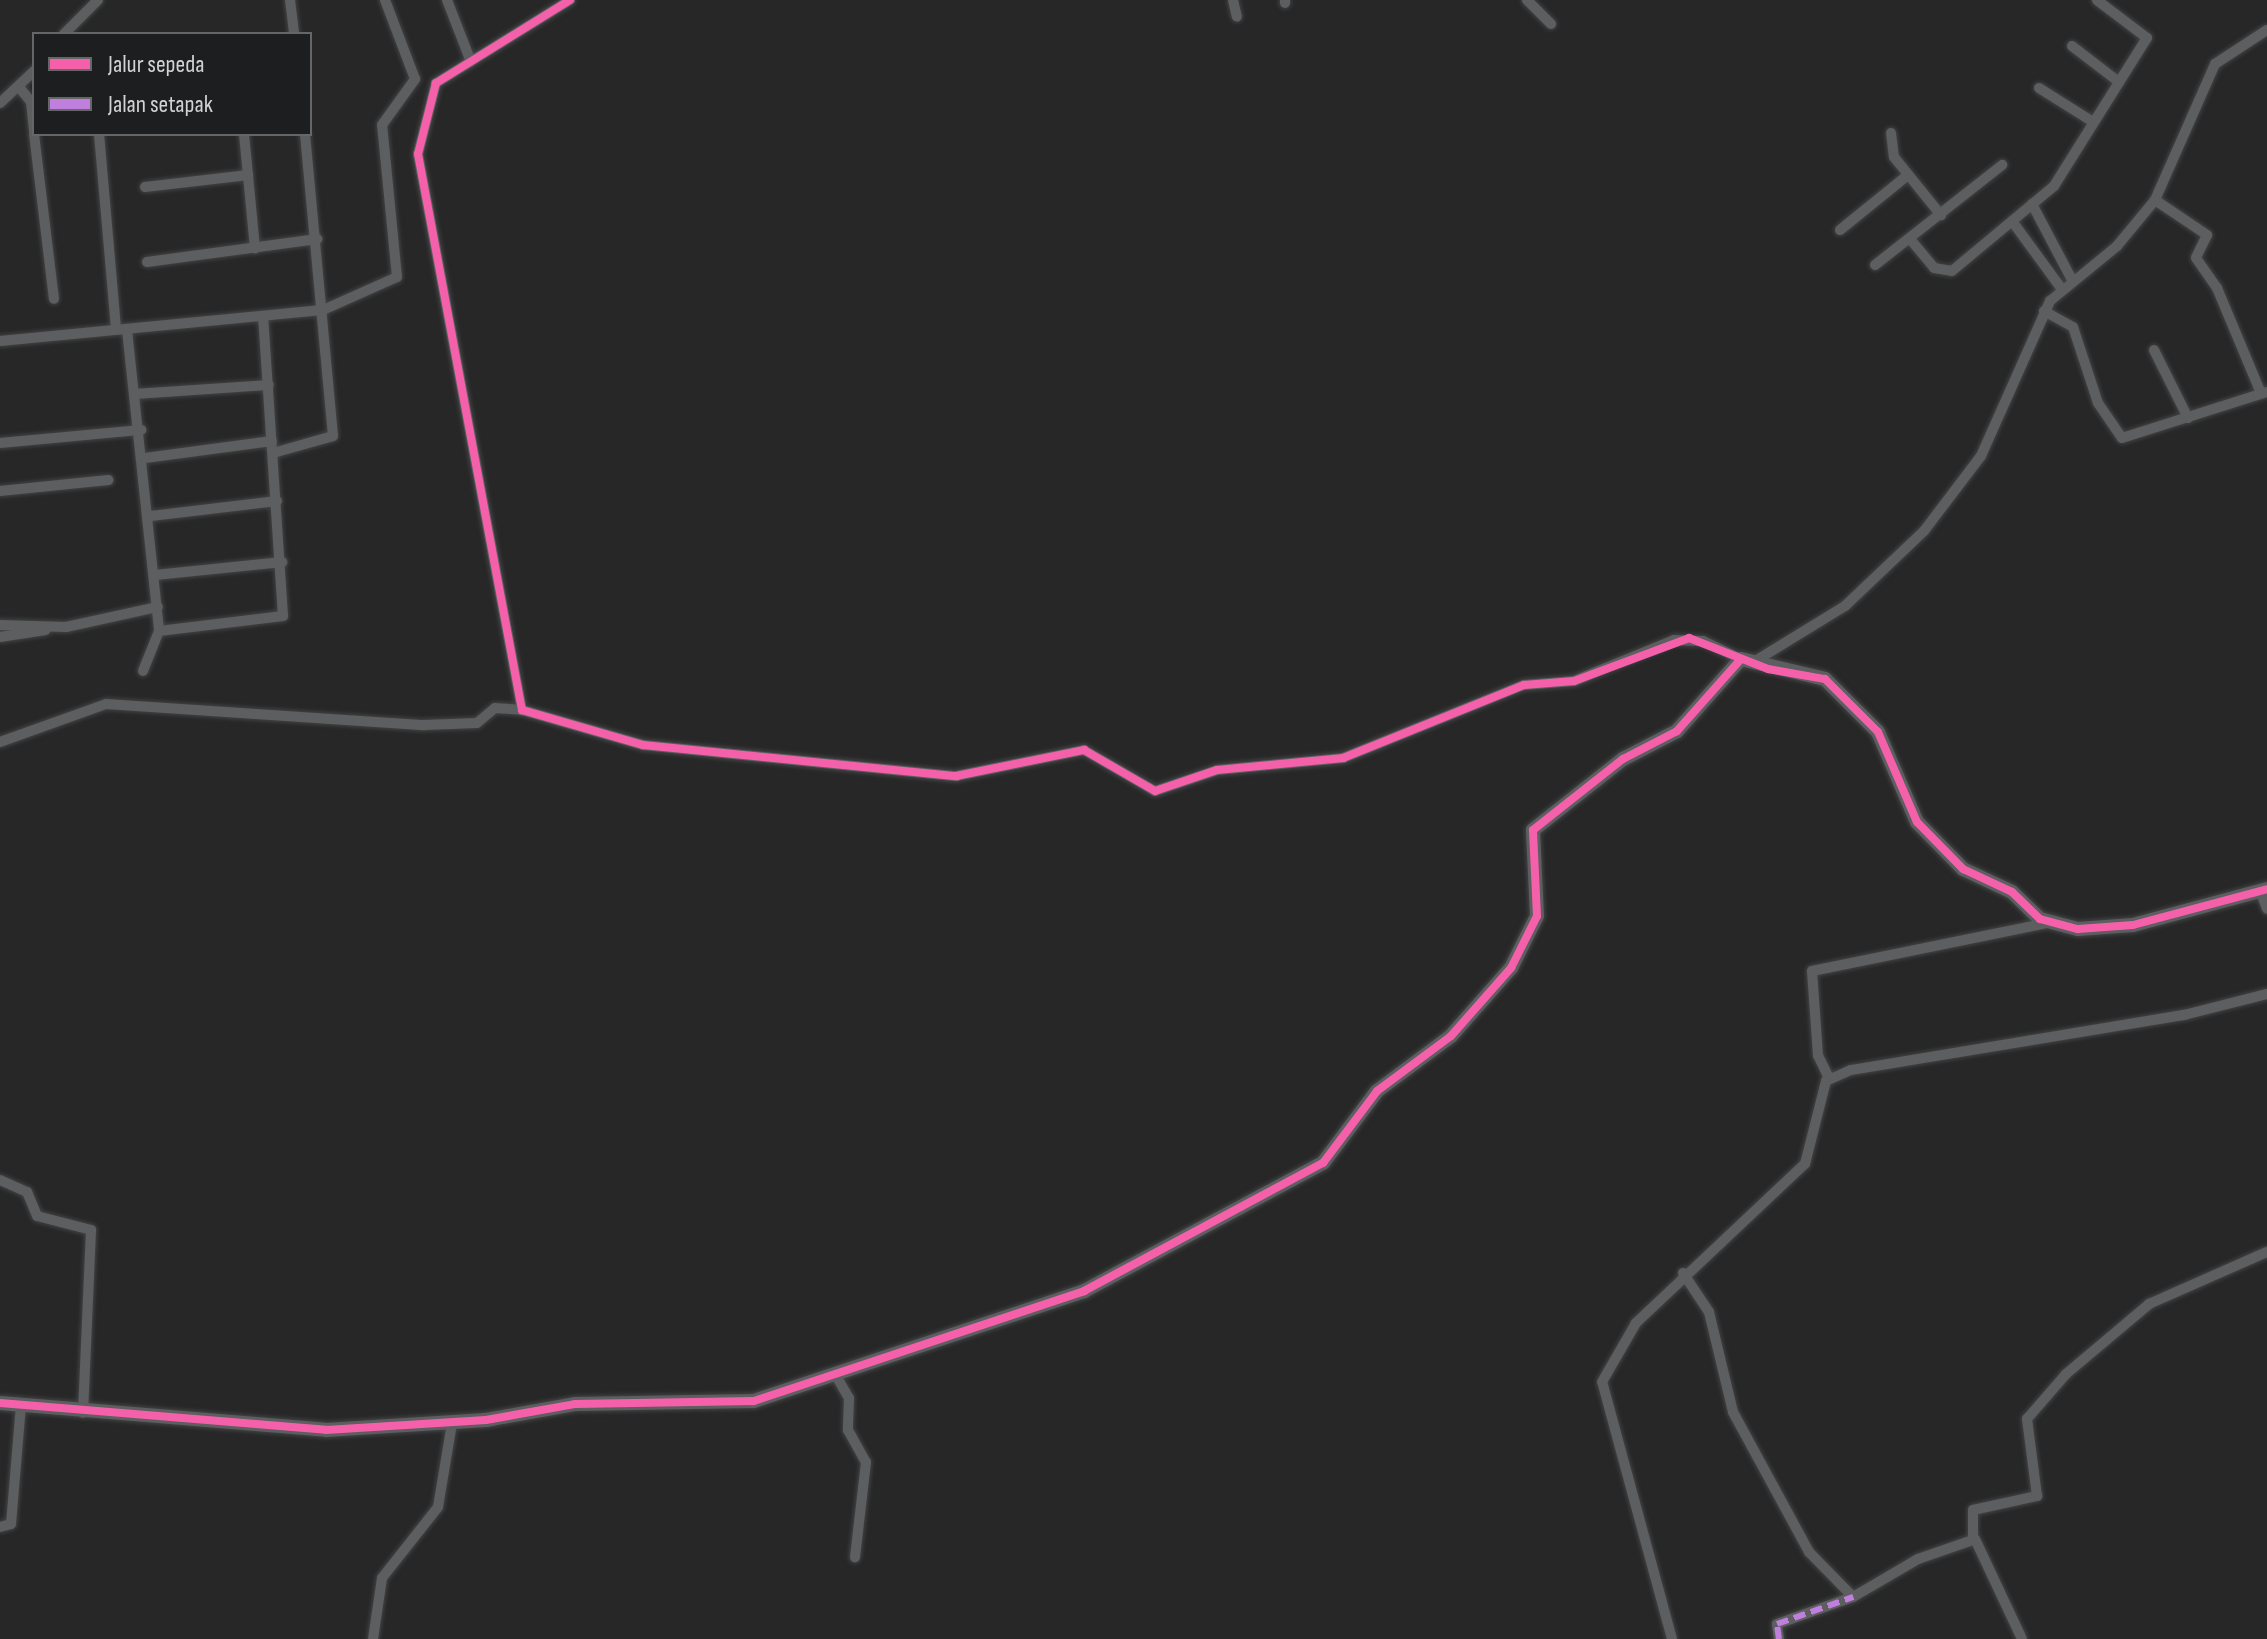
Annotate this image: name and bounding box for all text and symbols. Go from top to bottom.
legend [32,32,312,136]
text: Jalur sepeda [108,50,204,79]
text: Jalan setapak [108,90,213,119]

